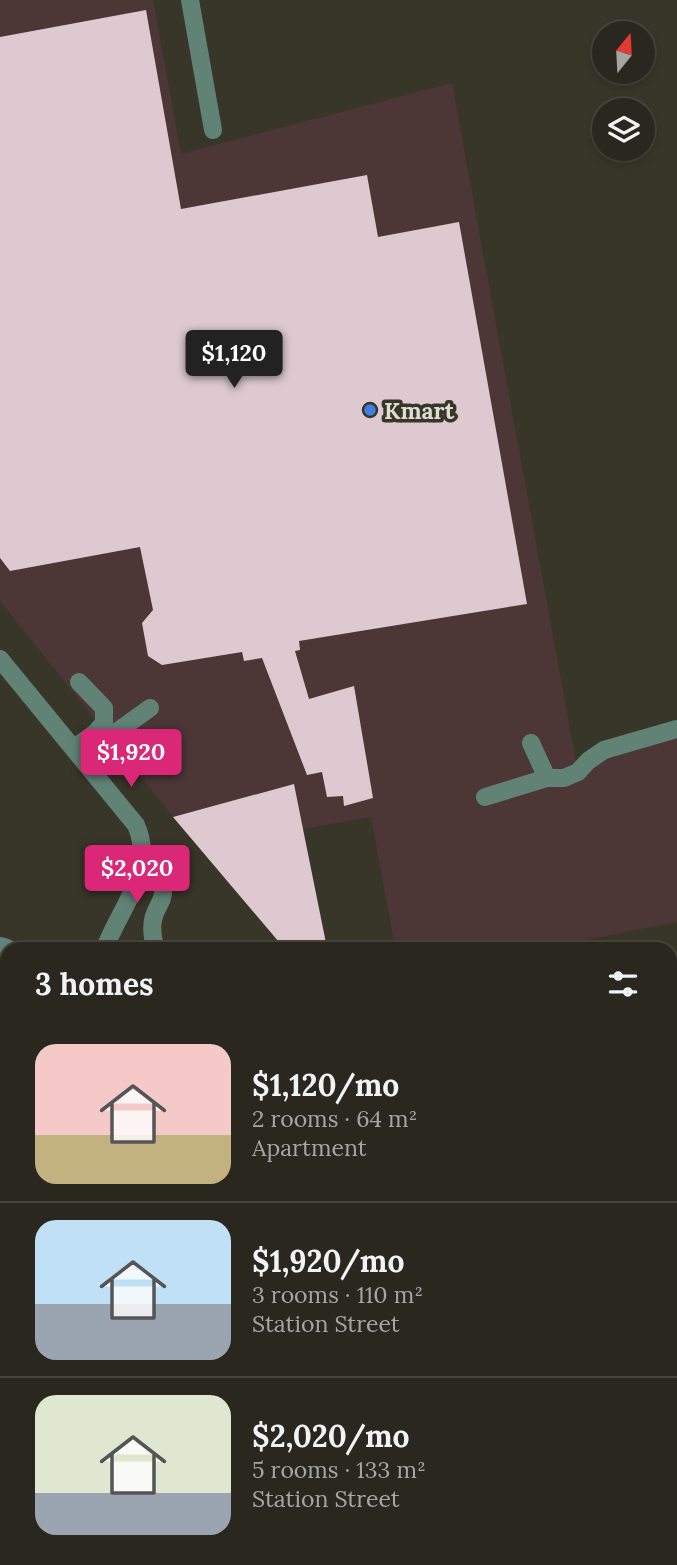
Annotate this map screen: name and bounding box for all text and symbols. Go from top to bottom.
north arrow [592,21,654,84]
map controls [592,21,655,161]
button: layers [592,98,655,161]
pin: $1,120 [177,330,291,390]
text: $1,120 [202,338,266,367]
place label: Kmart [384,396,455,425]
marker: Kmart [362,402,378,418]
pin: $1,920 [74,730,188,789]
text: $1,920 [97,737,165,766]
pin: $2,020 [80,846,194,905]
text: $2,020 [101,853,173,882]
text: 3 homes [35,965,154,1003]
icon: filters [604,965,642,1003]
text: $1,120/mo [252,1066,399,1104]
icon: home [91,1072,175,1156]
text: 2 rooms · 64 m² [252,1104,417,1133]
text: Apartment [252,1133,367,1162]
text: $1,920/mo [252,1242,404,1280]
icon: home [91,1248,175,1332]
text: 3 rooms · 110 m² [252,1280,423,1309]
text: Station Street [252,1309,400,1338]
text: $2,020/mo [252,1417,410,1455]
icon: home [91,1423,175,1507]
text: 5 rooms · 133 m² [252,1455,426,1484]
text: Station Street [252,1484,400,1513]

